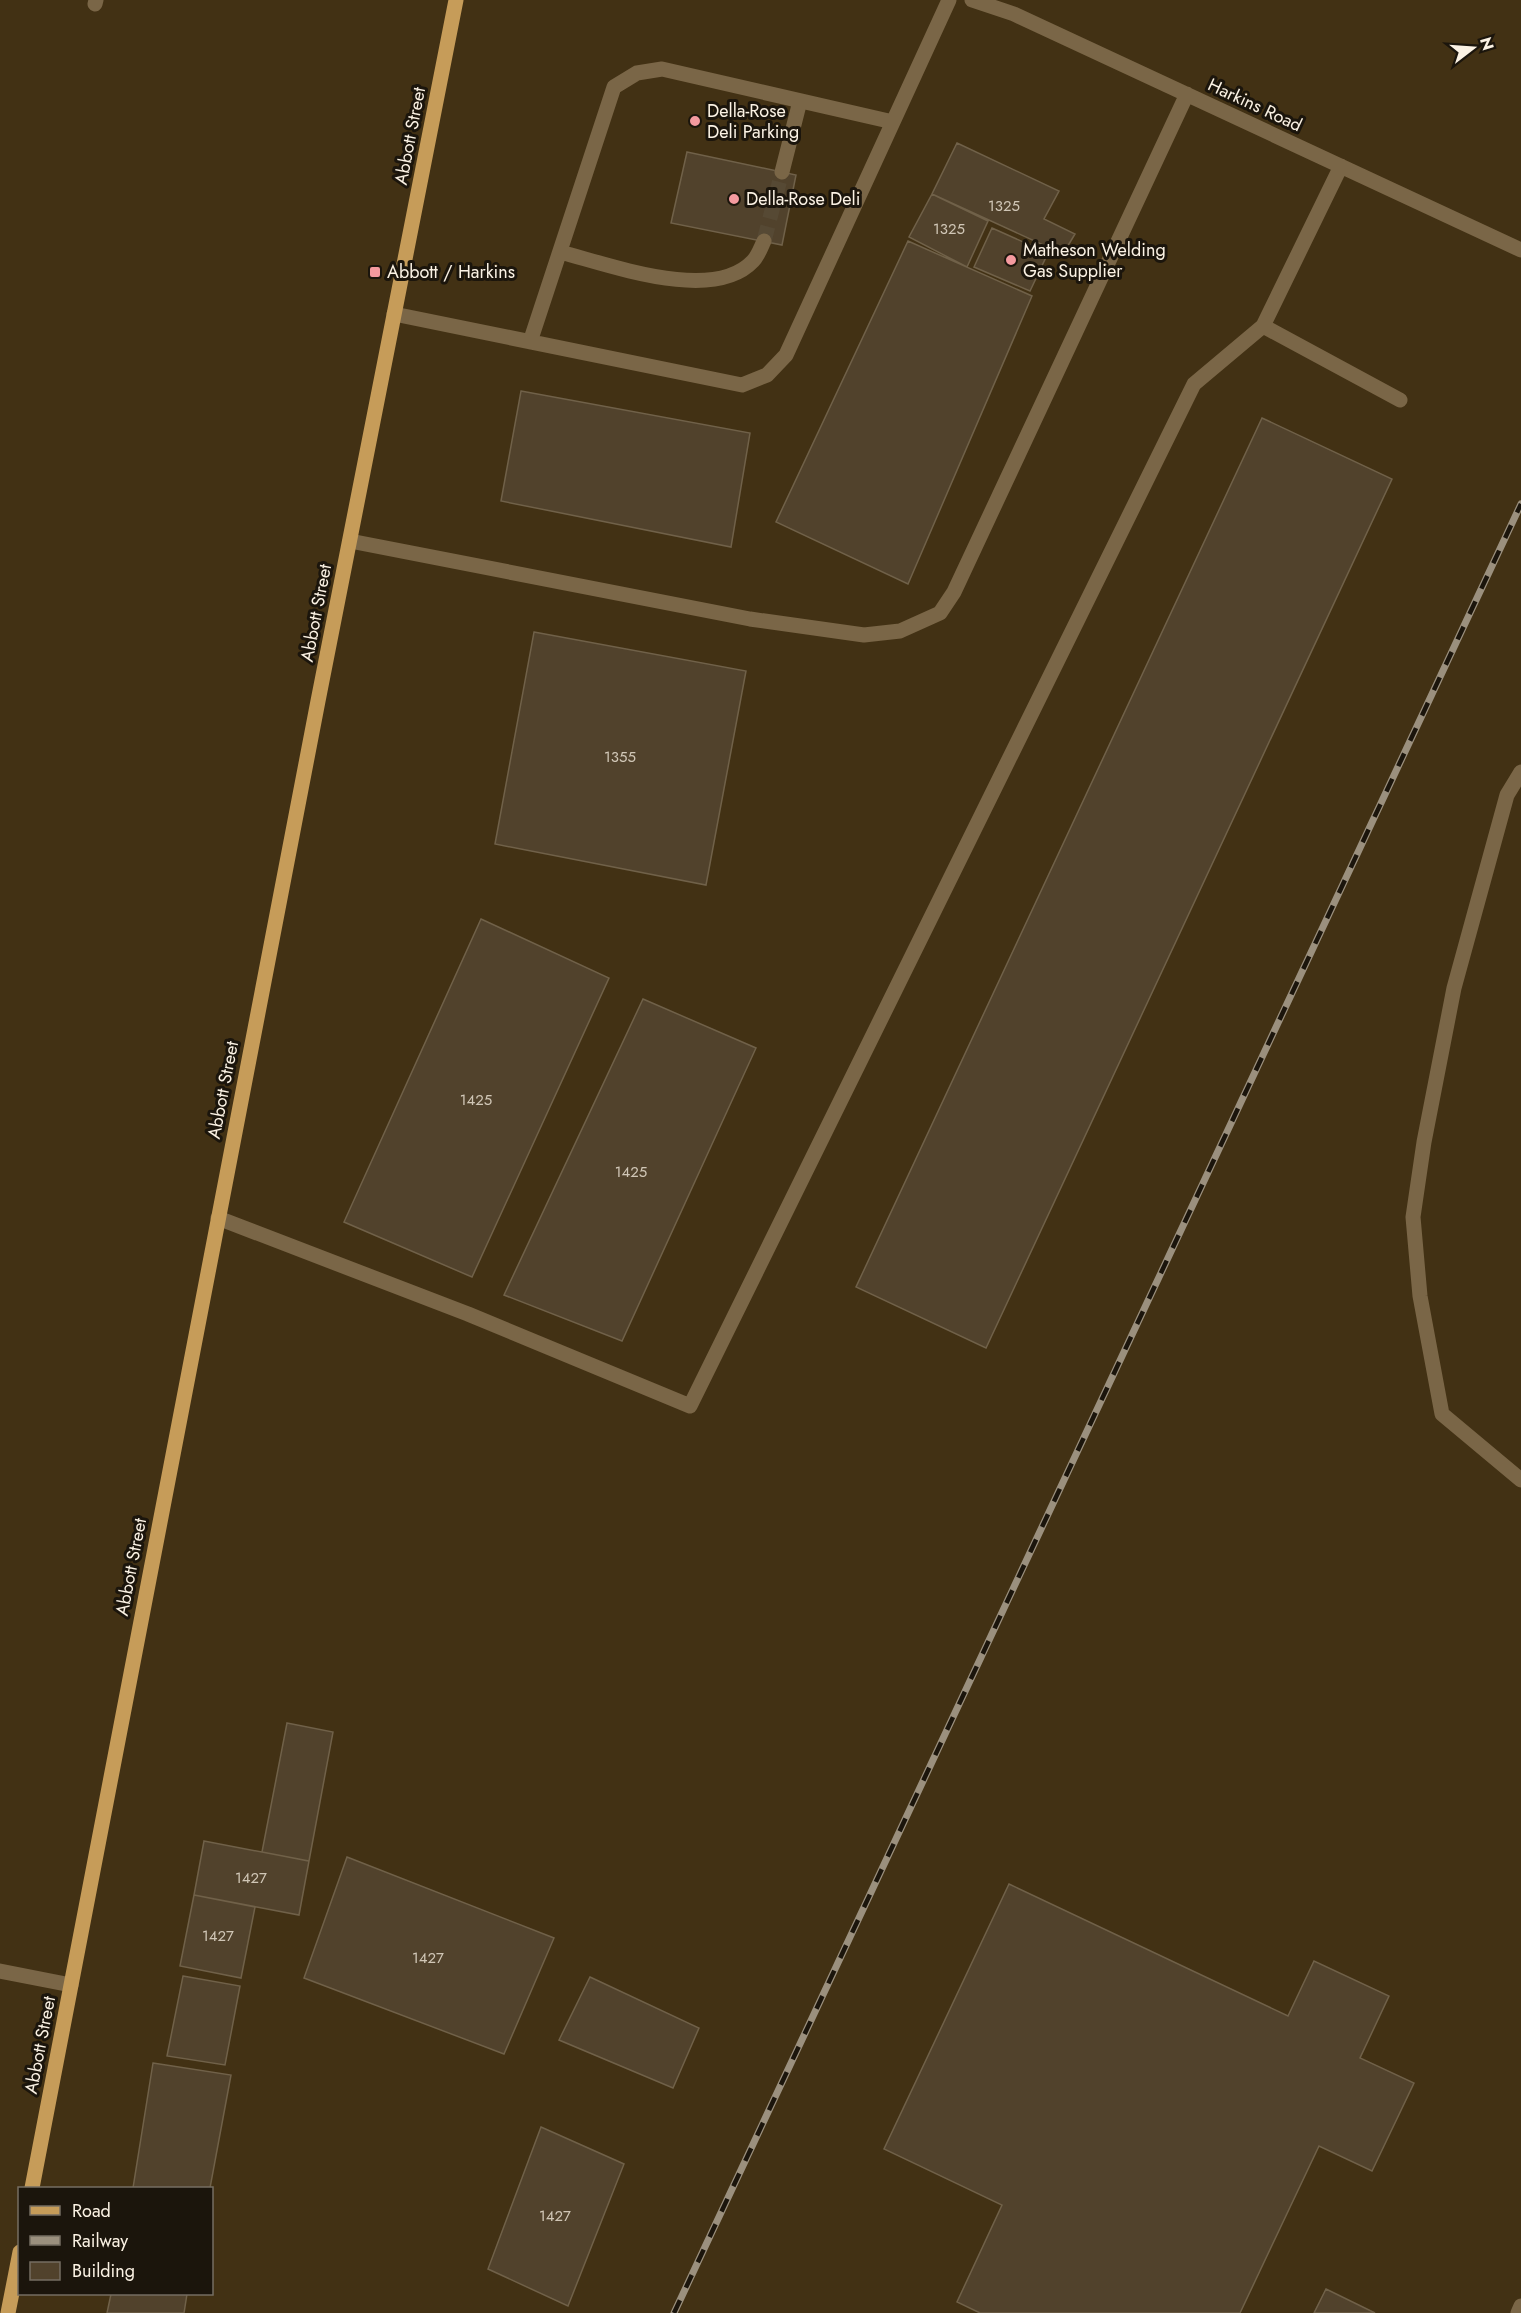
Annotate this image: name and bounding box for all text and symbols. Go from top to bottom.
north arrow [1443,18,1503,78]
text: N [1474,34,1500,53]
street label: Harkins Road [1204,72,1306,138]
street label: Abbott Street [388,84,432,187]
place label: Della-Rose Deli Parking [707,98,799,145]
marker: Della-Rose Deli Parking [688,114,702,128]
place label: Della-Rose Deli [746,186,860,212]
marker: Della-Rose Deli [727,192,741,206]
house number: 1325 [988,195,1020,217]
house number: 1325 [933,218,965,240]
place label: Matheson Welding Gas Supplier [1023,237,1166,284]
marker: Matheson Welding Gas Supplier [1004,253,1018,267]
place label: Abbott / Harkins [387,259,515,285]
marker: Abbott / Harkins [368,265,382,279]
street label: Abbott Street [294,561,338,664]
house number: 1355 [604,746,636,768]
street label: Abbott Street [201,1038,245,1141]
house number: 1425 [460,1089,492,1111]
house number: 1425 [615,1161,647,1183]
street label: Abbott Street [109,1515,153,1618]
house number: 1427 [235,1867,267,1889]
house number: 1427 [202,1925,234,1947]
house number: 1427 [412,1947,444,1969]
street label: Abbott Street [18,1993,62,2096]
legend [18,2187,213,2295]
text: Road [72,2198,111,2224]
house number: 1427 [539,2205,571,2227]
text: Railway [72,2228,128,2254]
text: Building [72,2258,135,2284]

